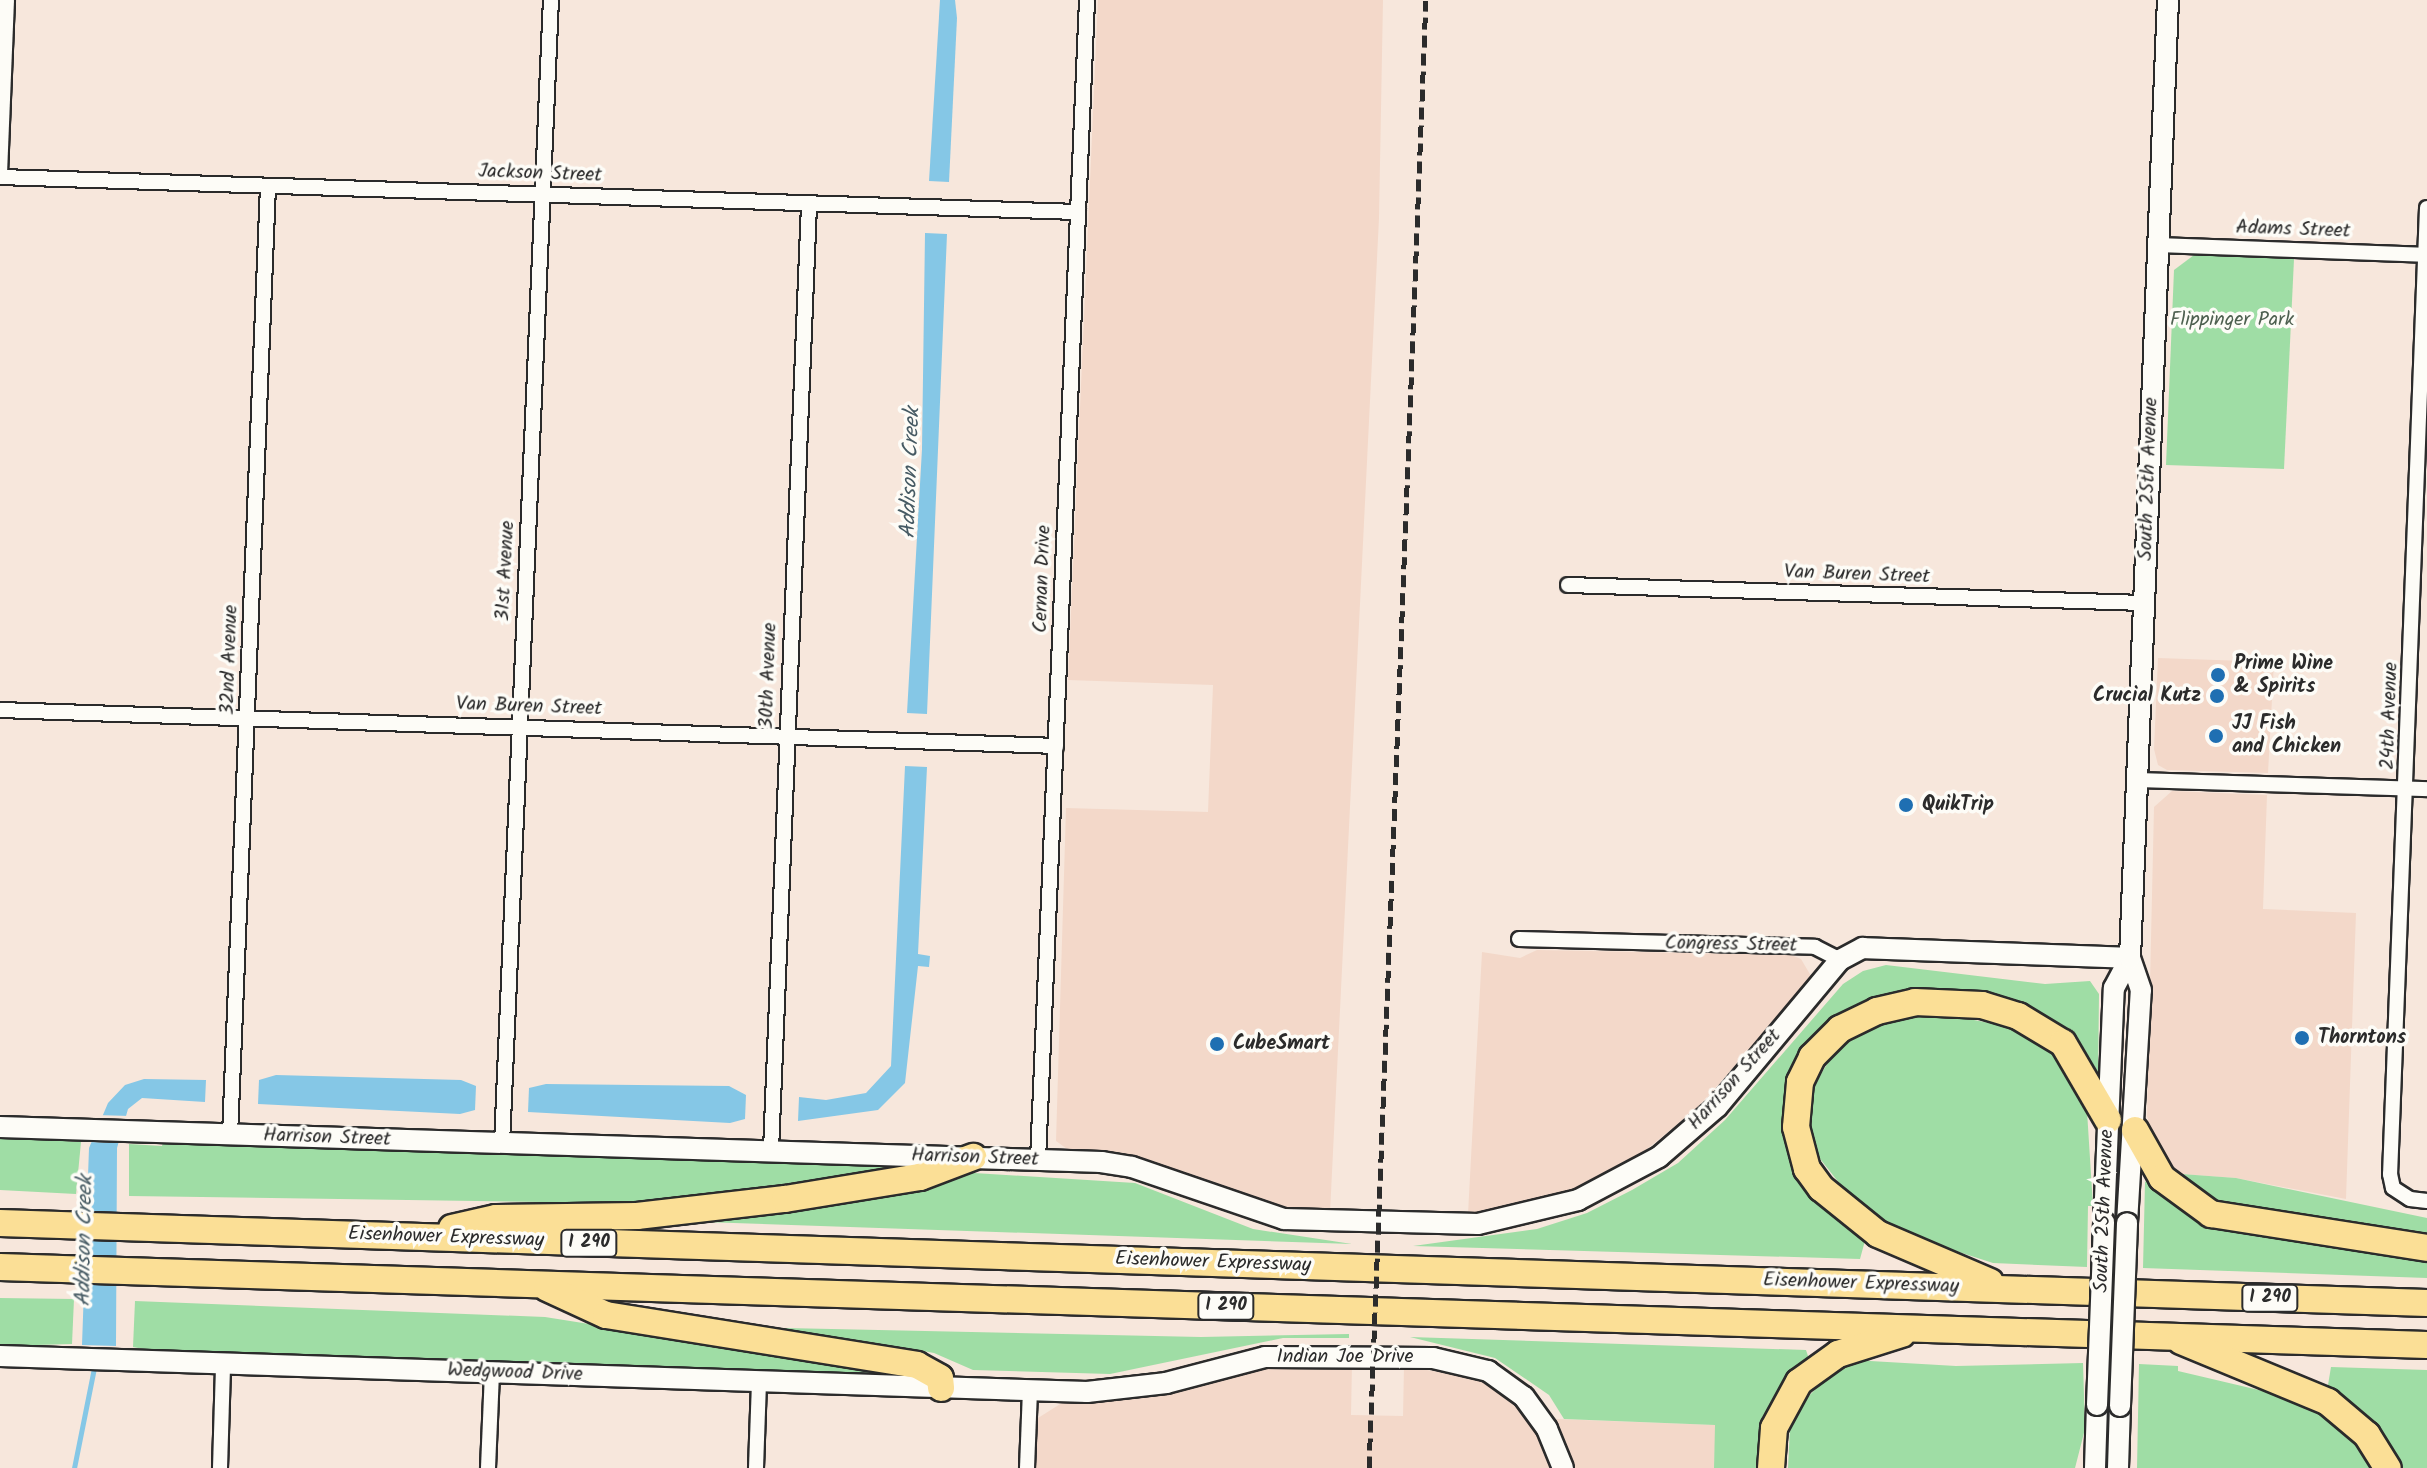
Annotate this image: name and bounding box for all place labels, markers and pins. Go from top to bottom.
place label: Prime Wine & Spirits [2234,652,2333,699]
marker: Prime Wine & Spirits [2209,666,2227,684]
place label: Crucial Kutz [2093,684,2201,708]
marker: Crucial Kutz [2208,687,2226,705]
place label: JJ Fish and Chicken [2232,712,2341,759]
marker: JJ Fish and Chicken [2207,727,2225,745]
place label: QuikTrip [1922,793,1994,817]
marker: QuikTrip [1897,796,1915,814]
place label: Thorntons [2318,1026,2406,1050]
marker: Thorntons [2293,1029,2311,1047]
place label: CubeSmart [1233,1032,1330,1056]
marker: CubeSmart [1208,1035,1226,1053]

